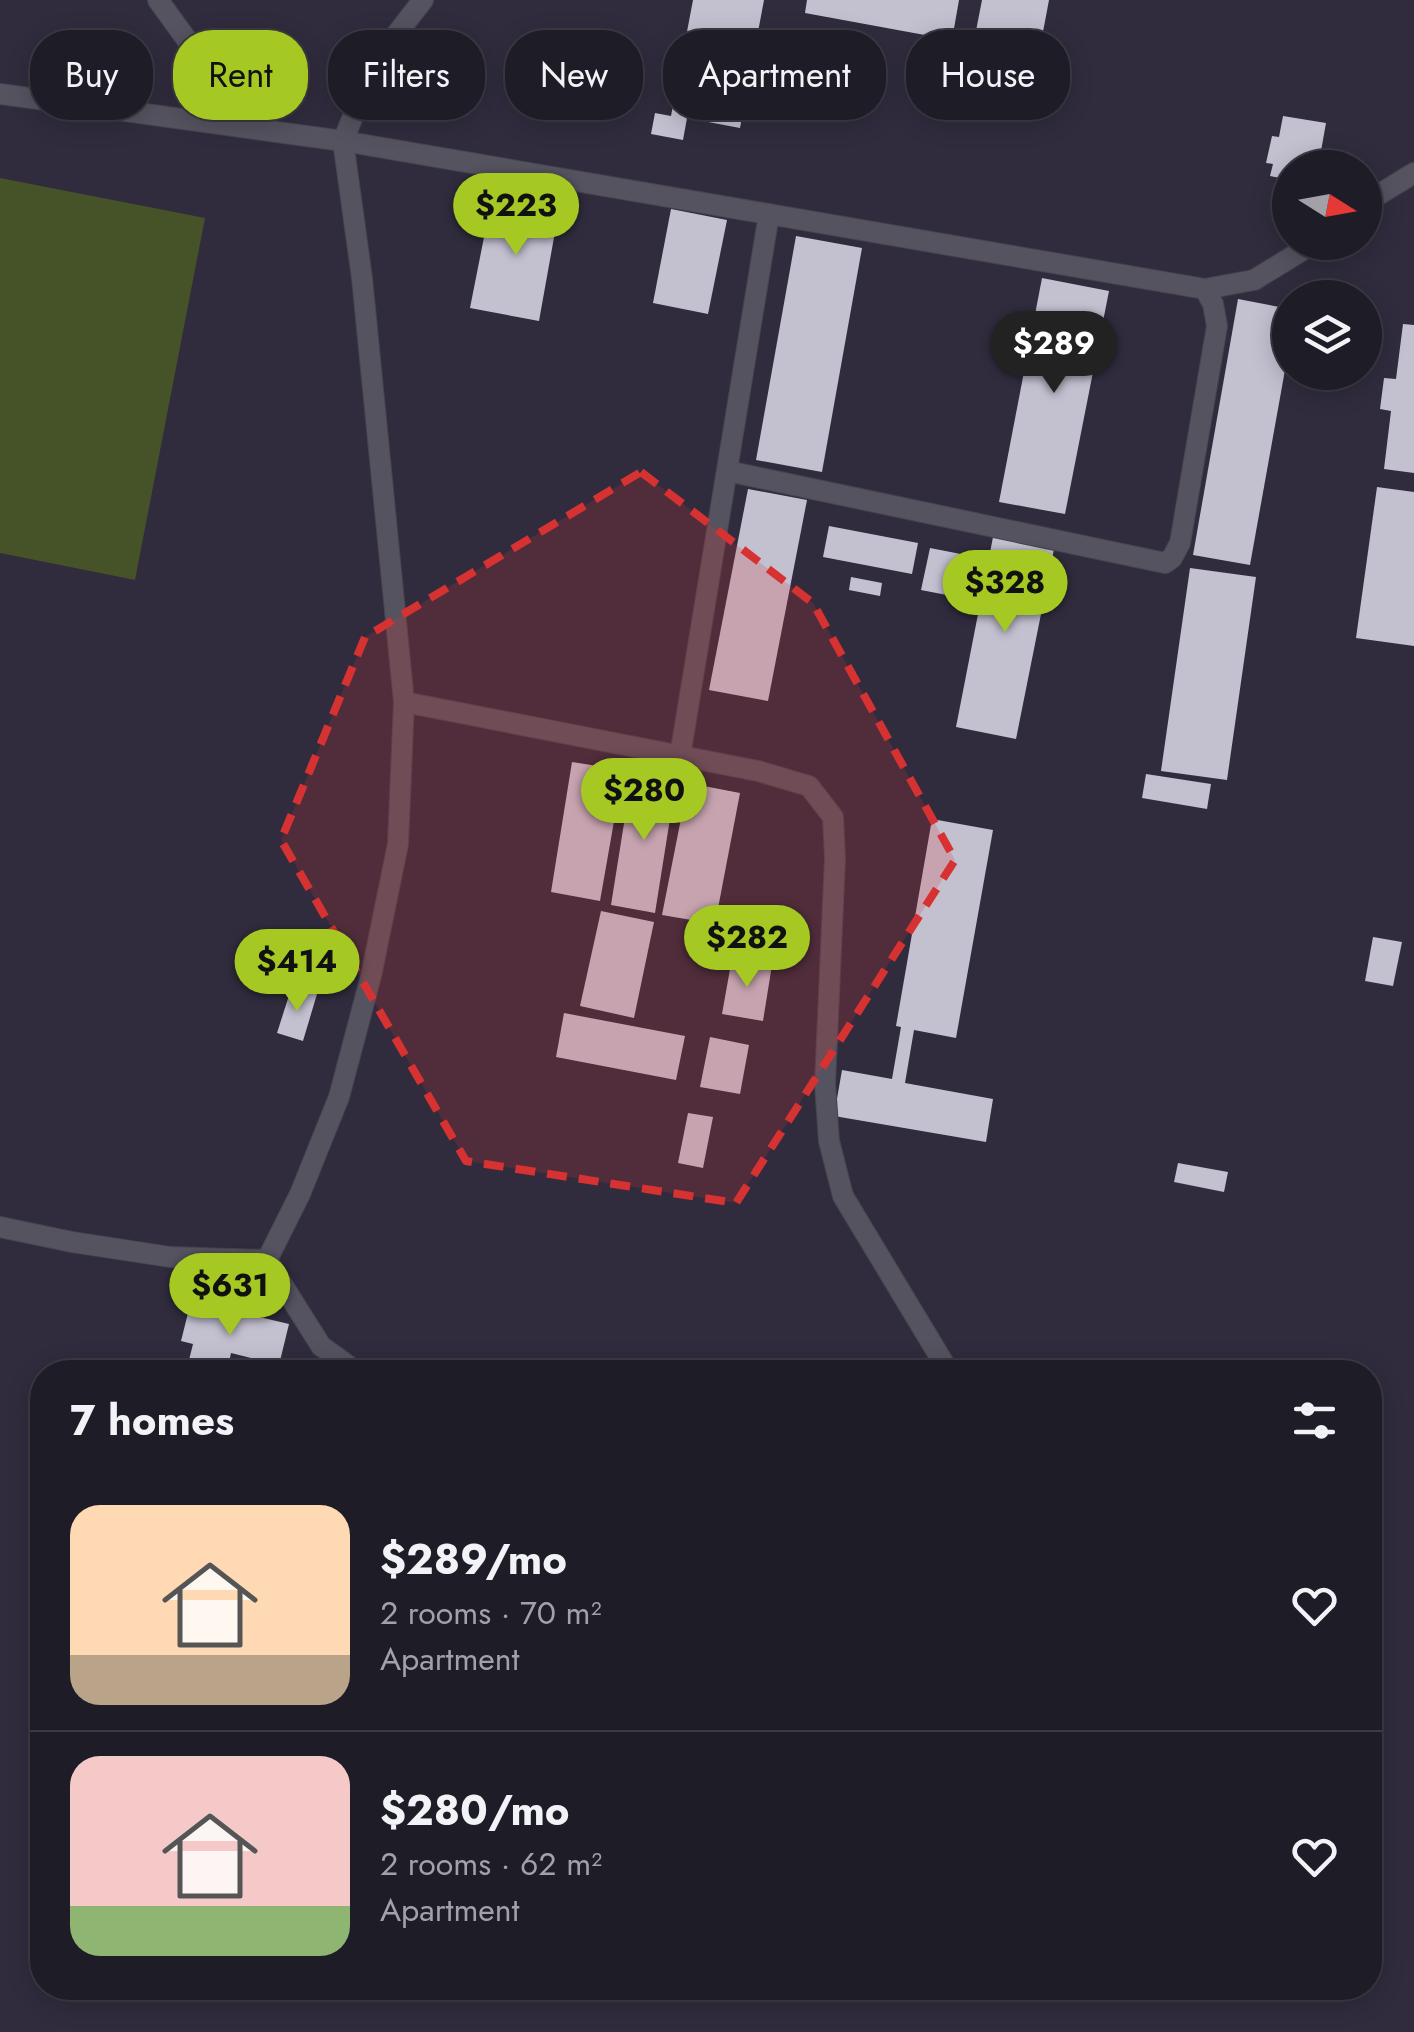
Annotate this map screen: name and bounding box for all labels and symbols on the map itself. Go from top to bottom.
north arrow [1272,150,1382,260]
pin: $223 [457,173,575,258]
pin: $289 [995,311,1113,396]
pin: $328 [946,550,1064,635]
pin: $280 [585,758,703,843]
pin: $282 [688,905,806,990]
pin: $414 [238,929,356,1014]
pin: $631 [171,1253,289,1338]

